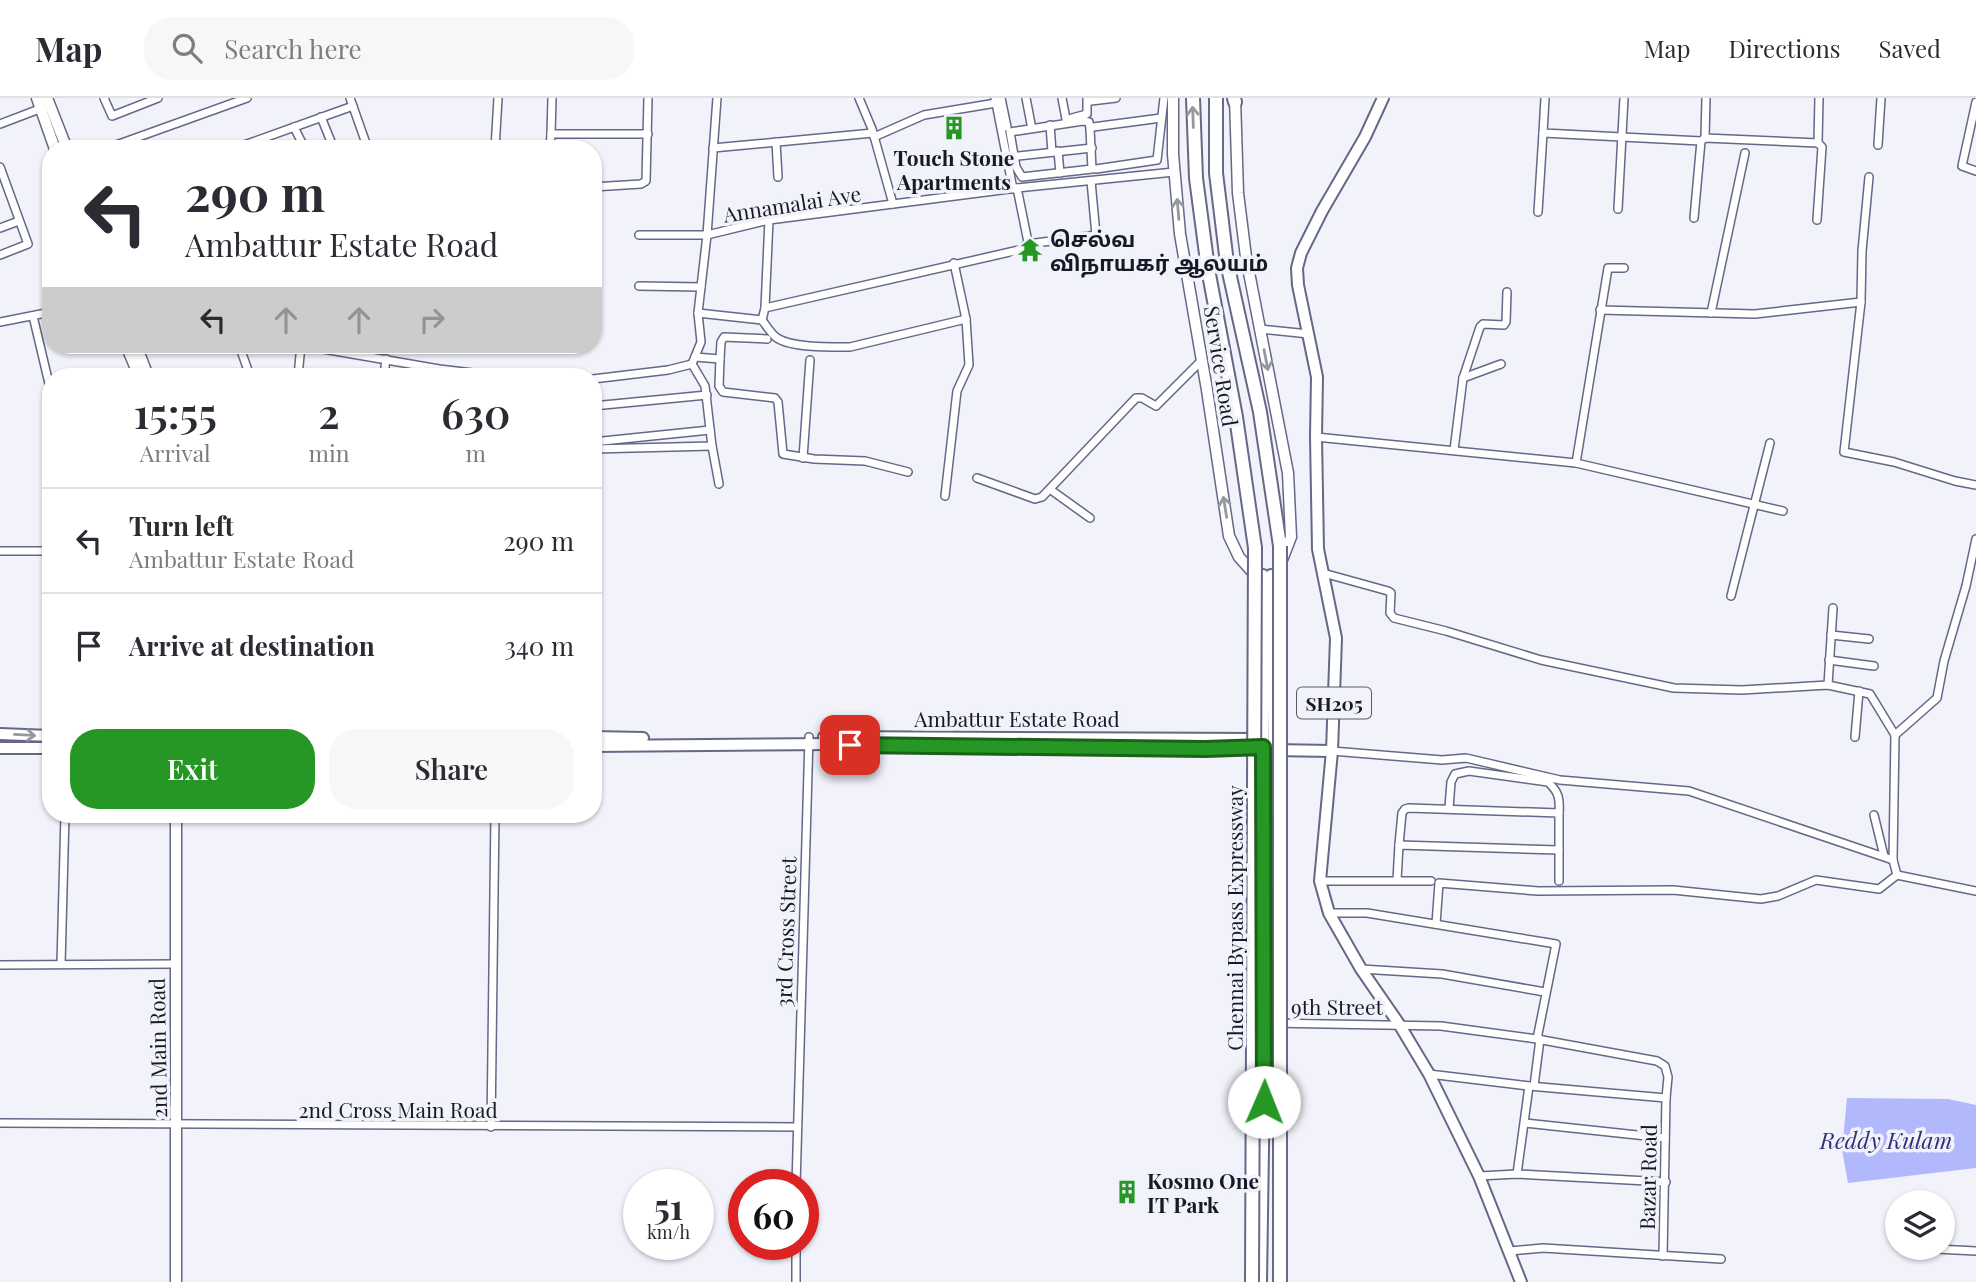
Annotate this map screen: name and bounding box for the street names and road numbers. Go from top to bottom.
street label: Annamalai Ave [720,178,863,228]
street label: Service Road [1199,304,1245,428]
road number: SH205 [1297,688,1371,718]
street label: Ambattur Estate Road [913,704,1120,732]
street label: Chennai Bypass Expressway [1220,785,1248,1051]
street label: 3rd Cross Street [768,855,802,1008]
street label: 2nd Main Road [142,978,172,1118]
street label: 9th Street [1291,992,1384,1020]
street label: 2nd Cross Main Road [298,1095,498,1123]
street label: Bazar Road [1632,1124,1662,1230]

